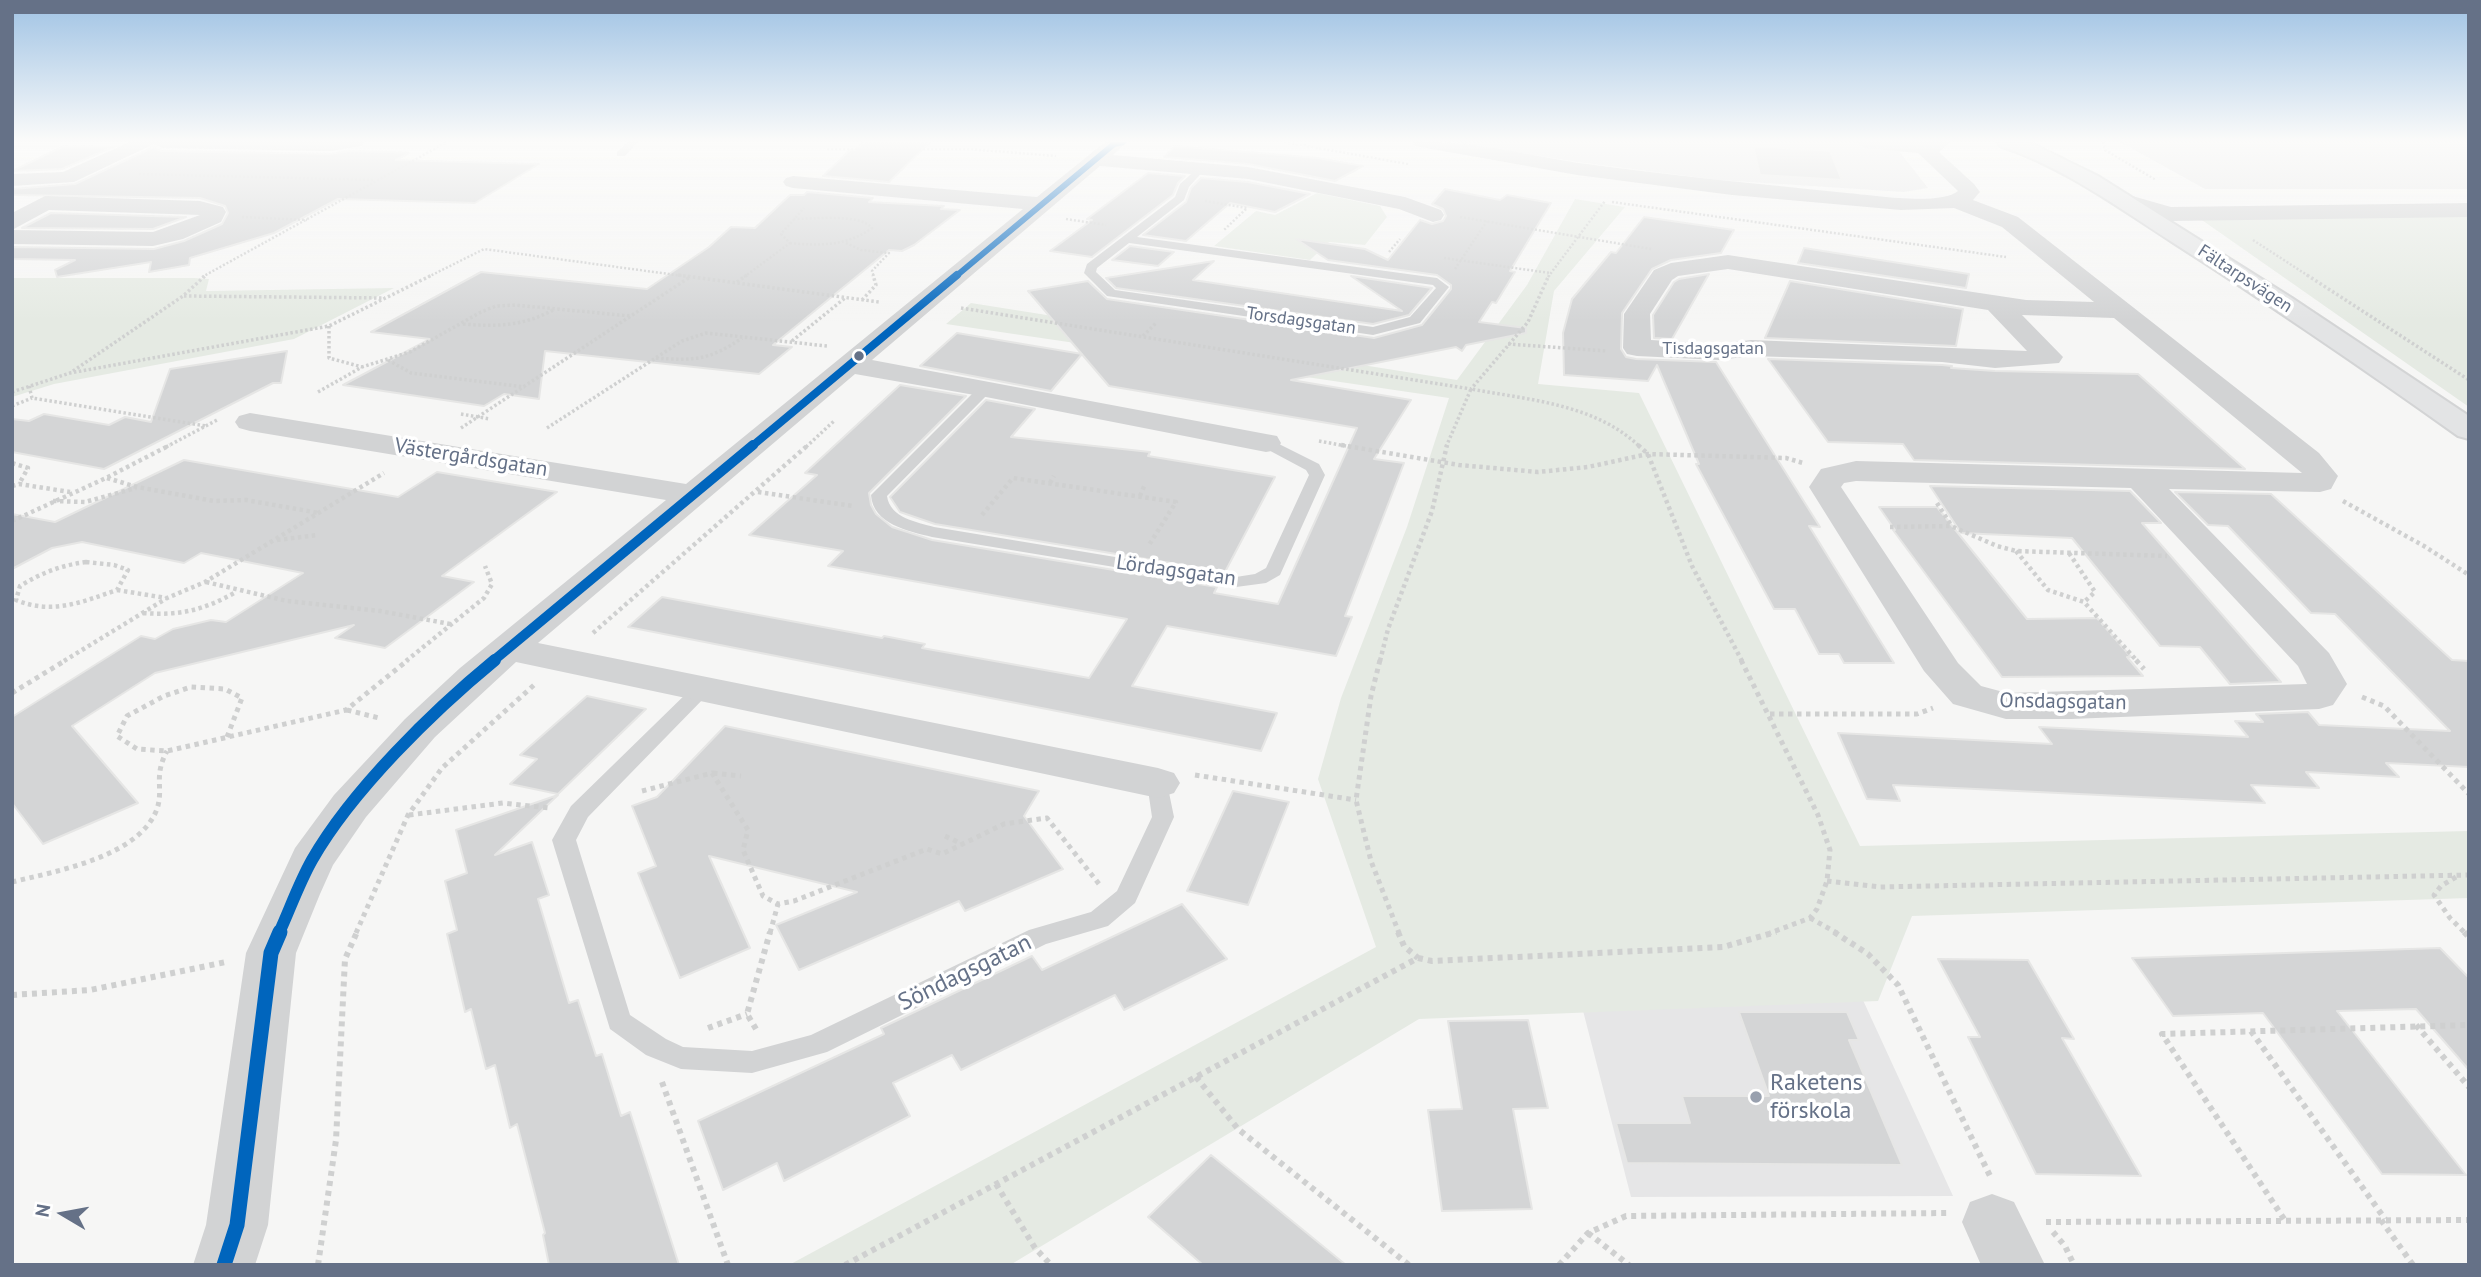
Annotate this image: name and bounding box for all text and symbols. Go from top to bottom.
street label: Fältarpsvägen [2194,240,2296,318]
street label: Torsdagsgatan [1245,303,1357,339]
street label: Tisdagsgatan [1662,338,1764,360]
unlabelled marker [852,349,866,363]
street label: Västergårdsgatan [393,433,549,483]
street label: Lördagsgatan [1115,550,1237,592]
street label: Onsdagsgatan [1999,688,2127,716]
street label: Söndagsgatan [894,928,1036,1018]
place label: Raketens förskola [1770,1069,1863,1125]
marker: Raketens förskola [1748,1089,1764,1105]
north arrow [28,1179,98,1249]
text: N [29,1202,55,1219]

